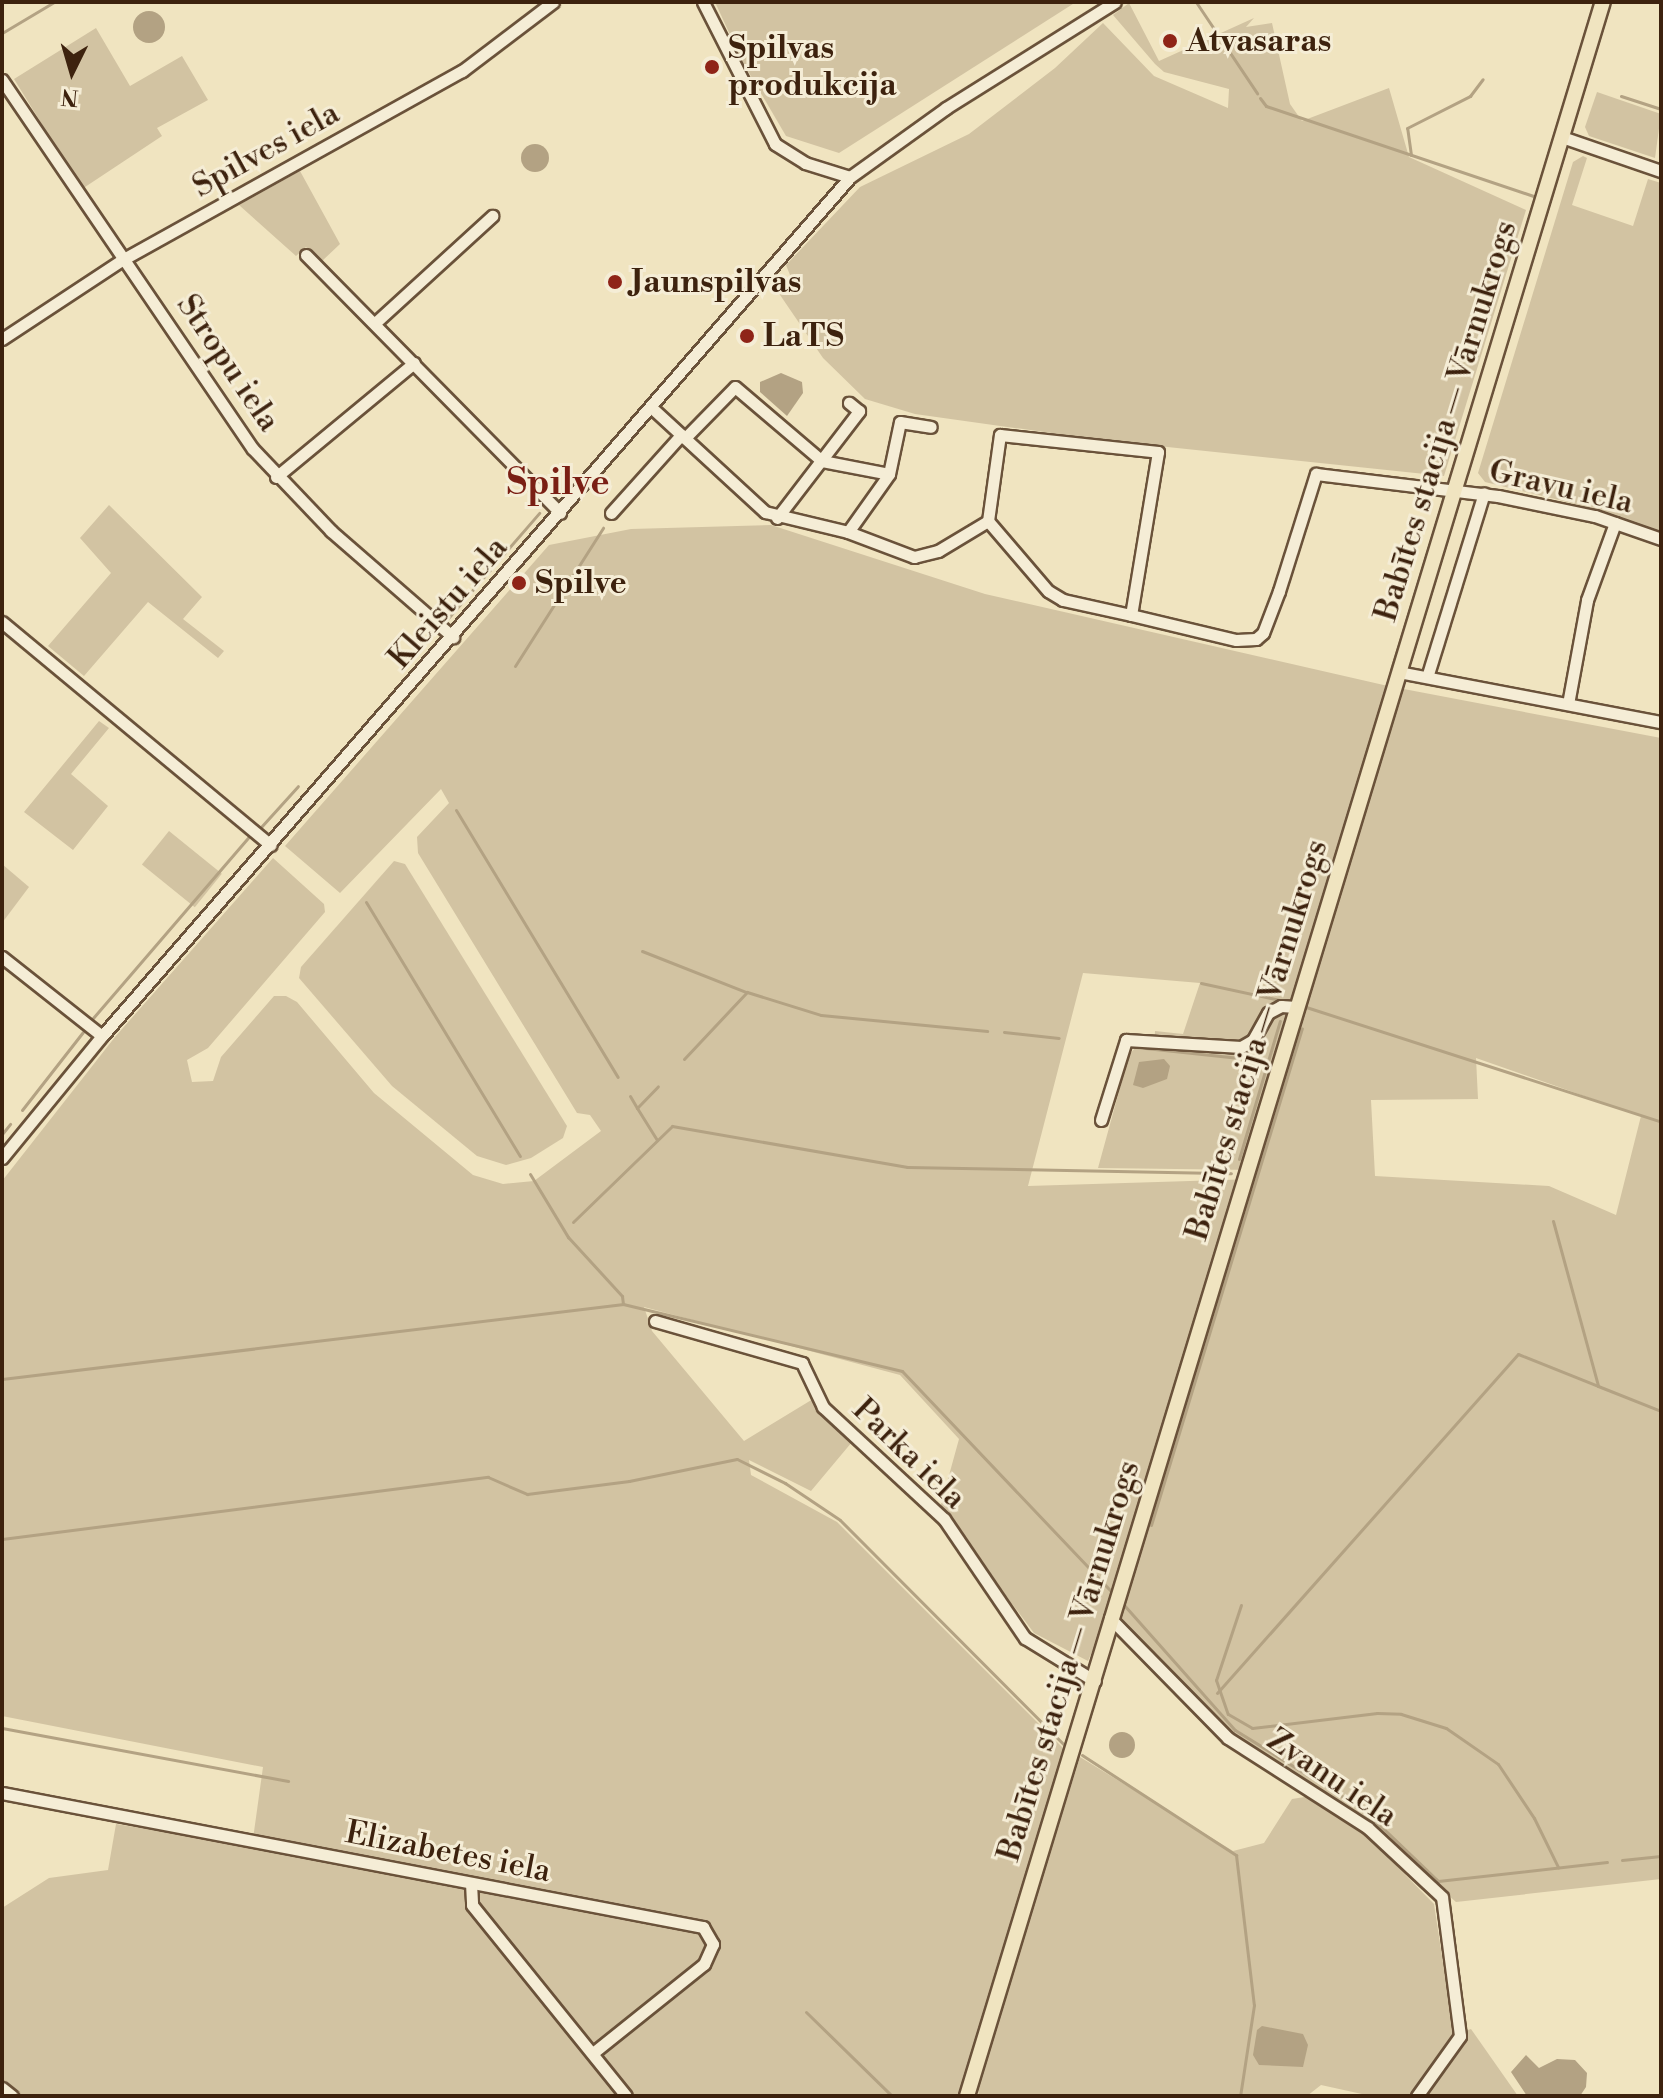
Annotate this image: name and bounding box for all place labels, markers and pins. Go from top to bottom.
place label: Atvasaras [1186,22,1331,60]
place label: Spilvas produkcija [728,30,897,105]
marker: Atvasaras [1161,32,1179,50]
marker: Spilvas produkcija [703,58,721,76]
place label: Jaunspilvas [631,263,802,301]
marker: Jaunspilvas [606,273,624,291]
place label: LaTS [763,317,844,355]
marker: LaTS [738,327,756,345]
place label: Spilve [535,564,627,602]
marker: Spilve [510,574,528,592]

